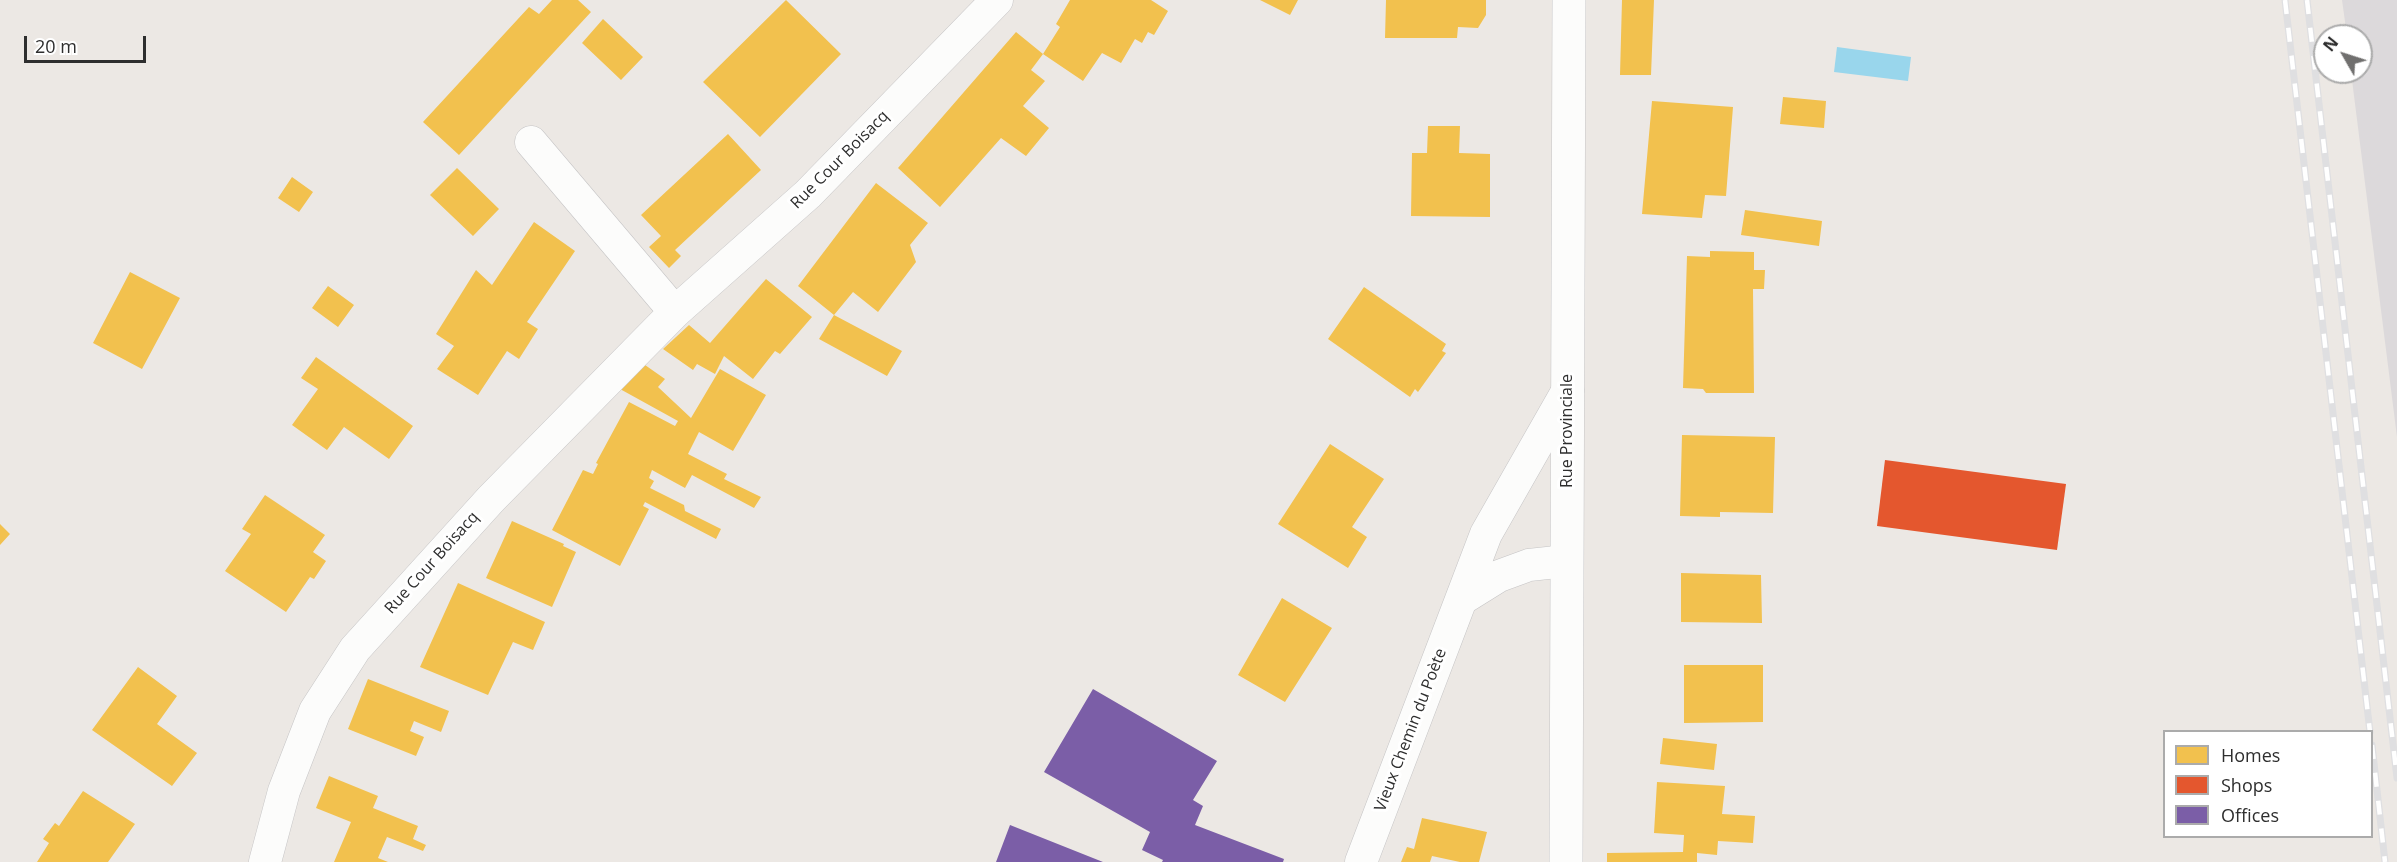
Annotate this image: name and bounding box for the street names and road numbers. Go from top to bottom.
street label: Rue Cour Boisacq [787,107,893,213]
street label: Rue Provinciale [1557,374,1577,488]
street label: Rue Cour Boisacq [381,508,483,618]
street label: Vieux Chemin du Poète [1371,646,1451,814]

